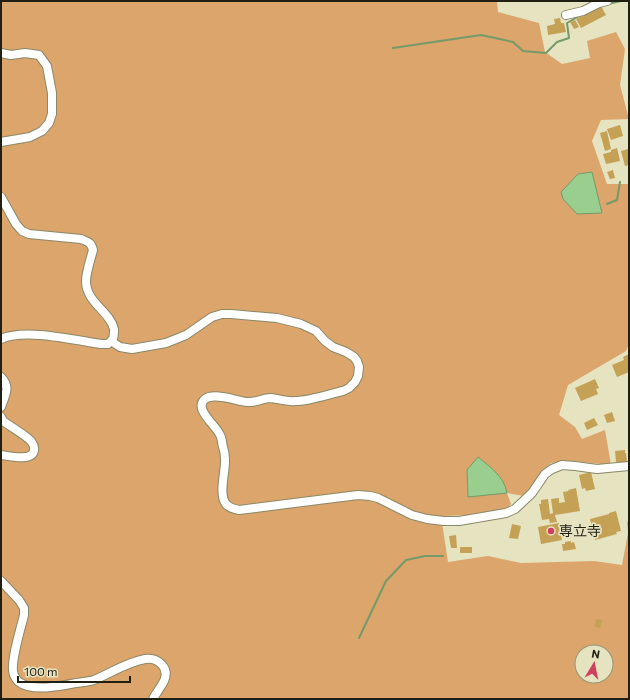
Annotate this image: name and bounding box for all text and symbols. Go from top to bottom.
place label: 専立寺 [559,522,601,539]
marker: 専立寺 [546,526,556,536]
north arrow [574,644,614,684]
text: N [591,647,601,661]
scale bar [18,658,130,684]
text: 100 m [24,664,58,678]

